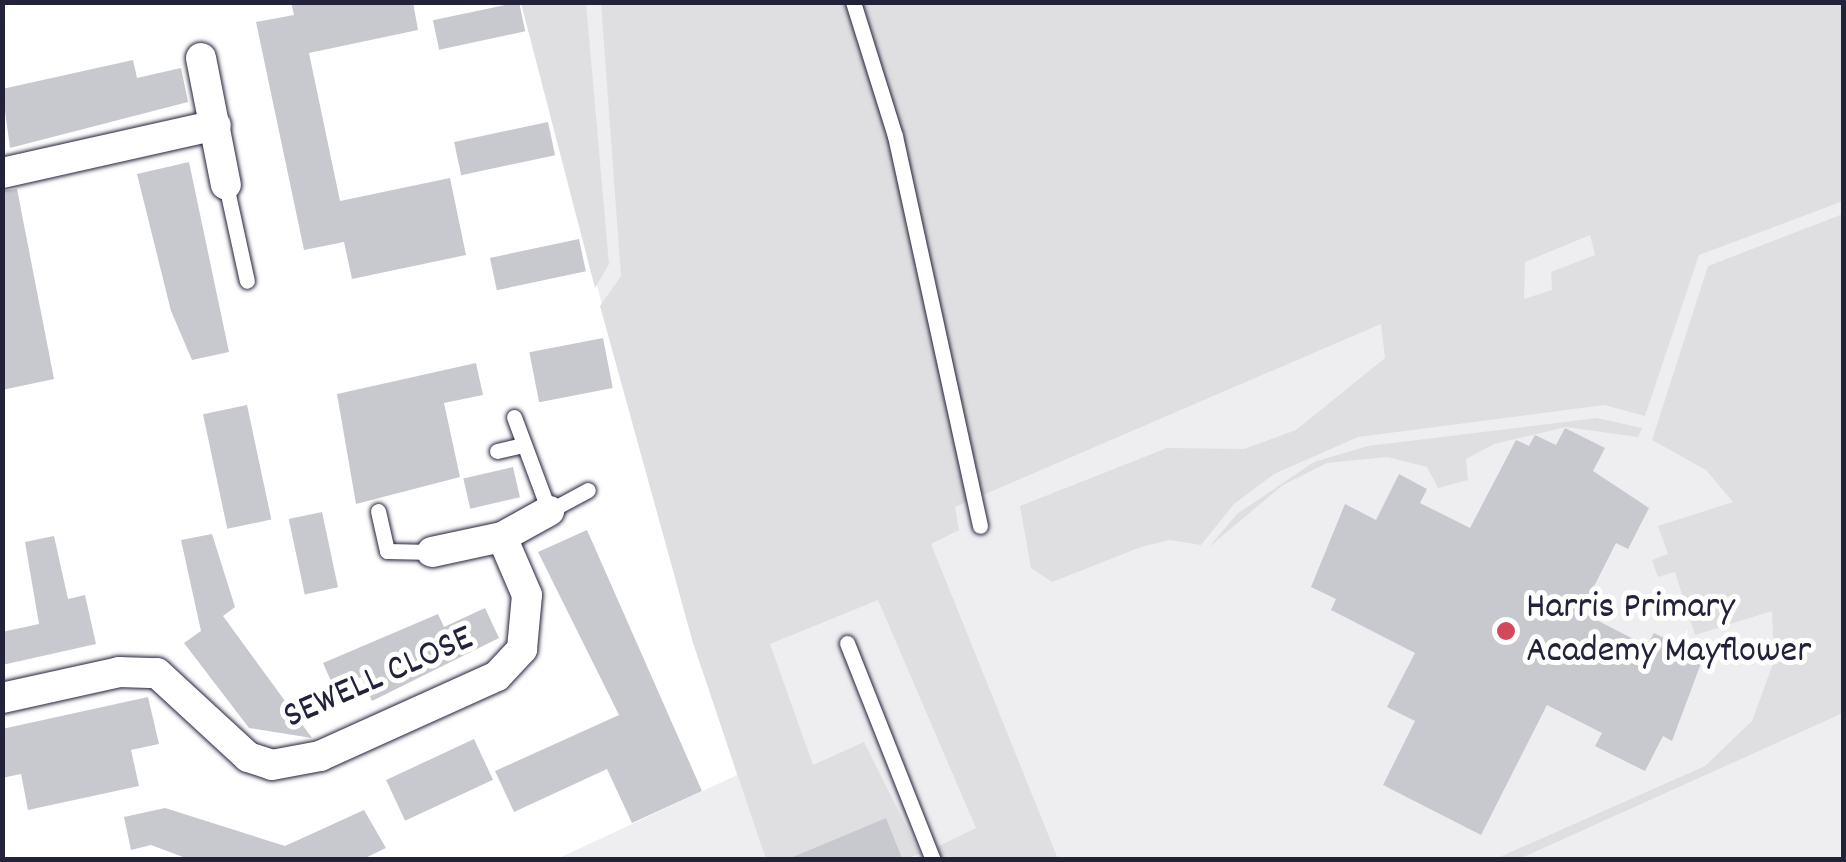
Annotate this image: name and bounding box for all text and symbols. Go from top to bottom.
place label: Harris Primary Academy Mayflower [1526,586,1811,676]
street label: SEWELL CLOSE [277,617,481,741]
marker: Harris Primary Academy Mayflower [1495,620,1517,642]

